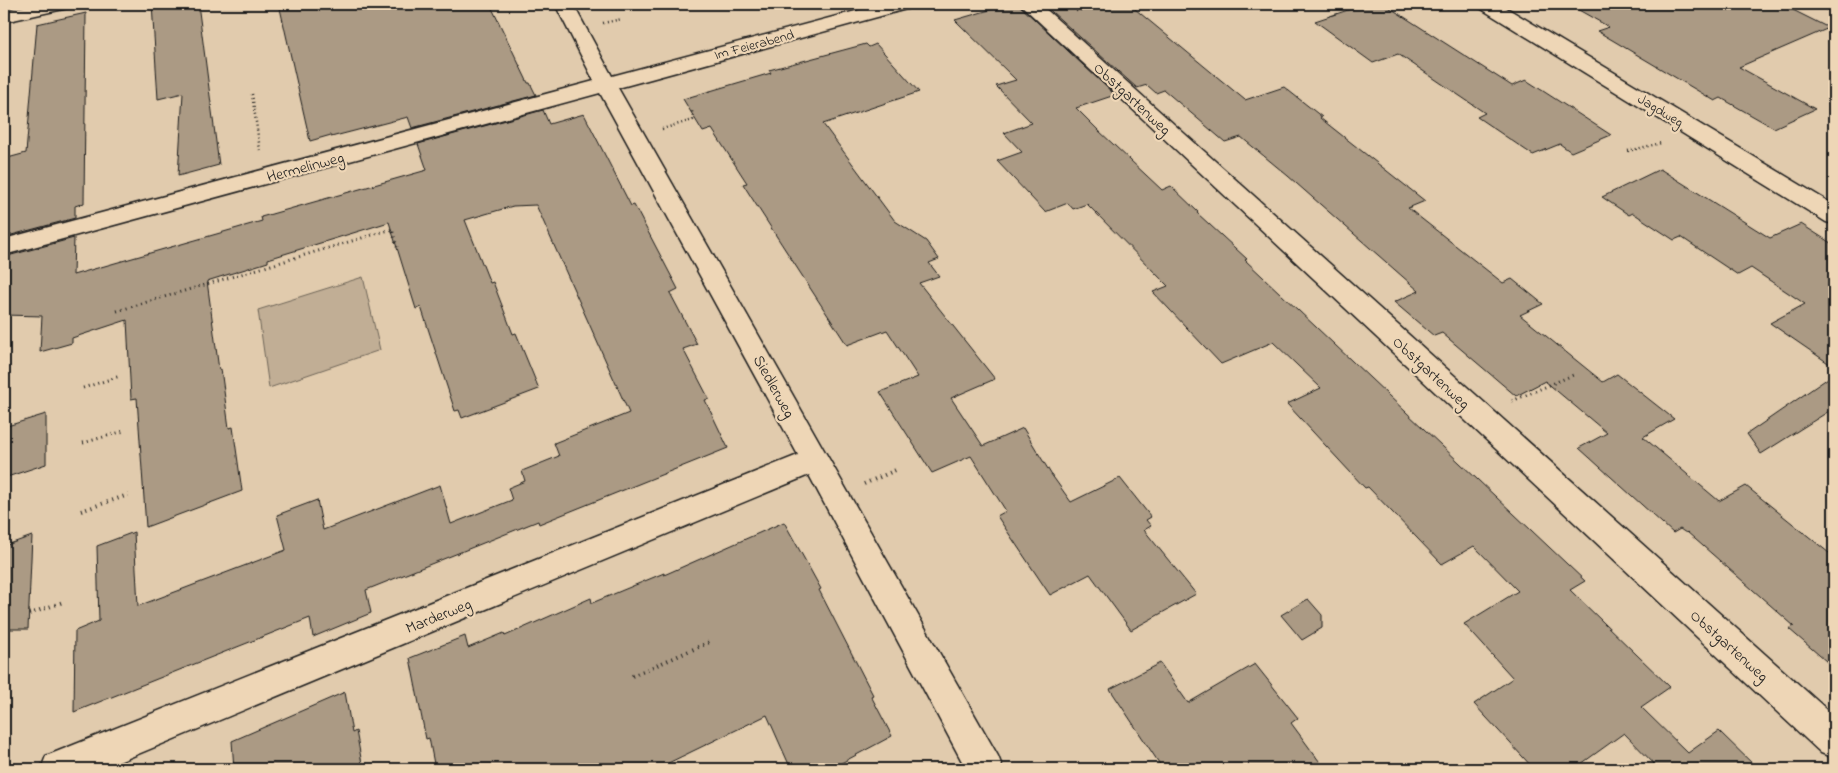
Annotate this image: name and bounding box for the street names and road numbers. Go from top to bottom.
street label: Im Feierabend [712,25,797,66]
street label: Obstgartenweg [1087,57,1176,142]
street label: Jagdweg [1633,89,1687,134]
street label: Hermelinweg [264,146,347,190]
street label: Obstgartenweg [1386,331,1475,416]
street label: Siedlerweg [746,351,800,423]
street label: Marderweg [402,593,475,641]
street label: Obstgartenweg [1684,605,1773,688]

